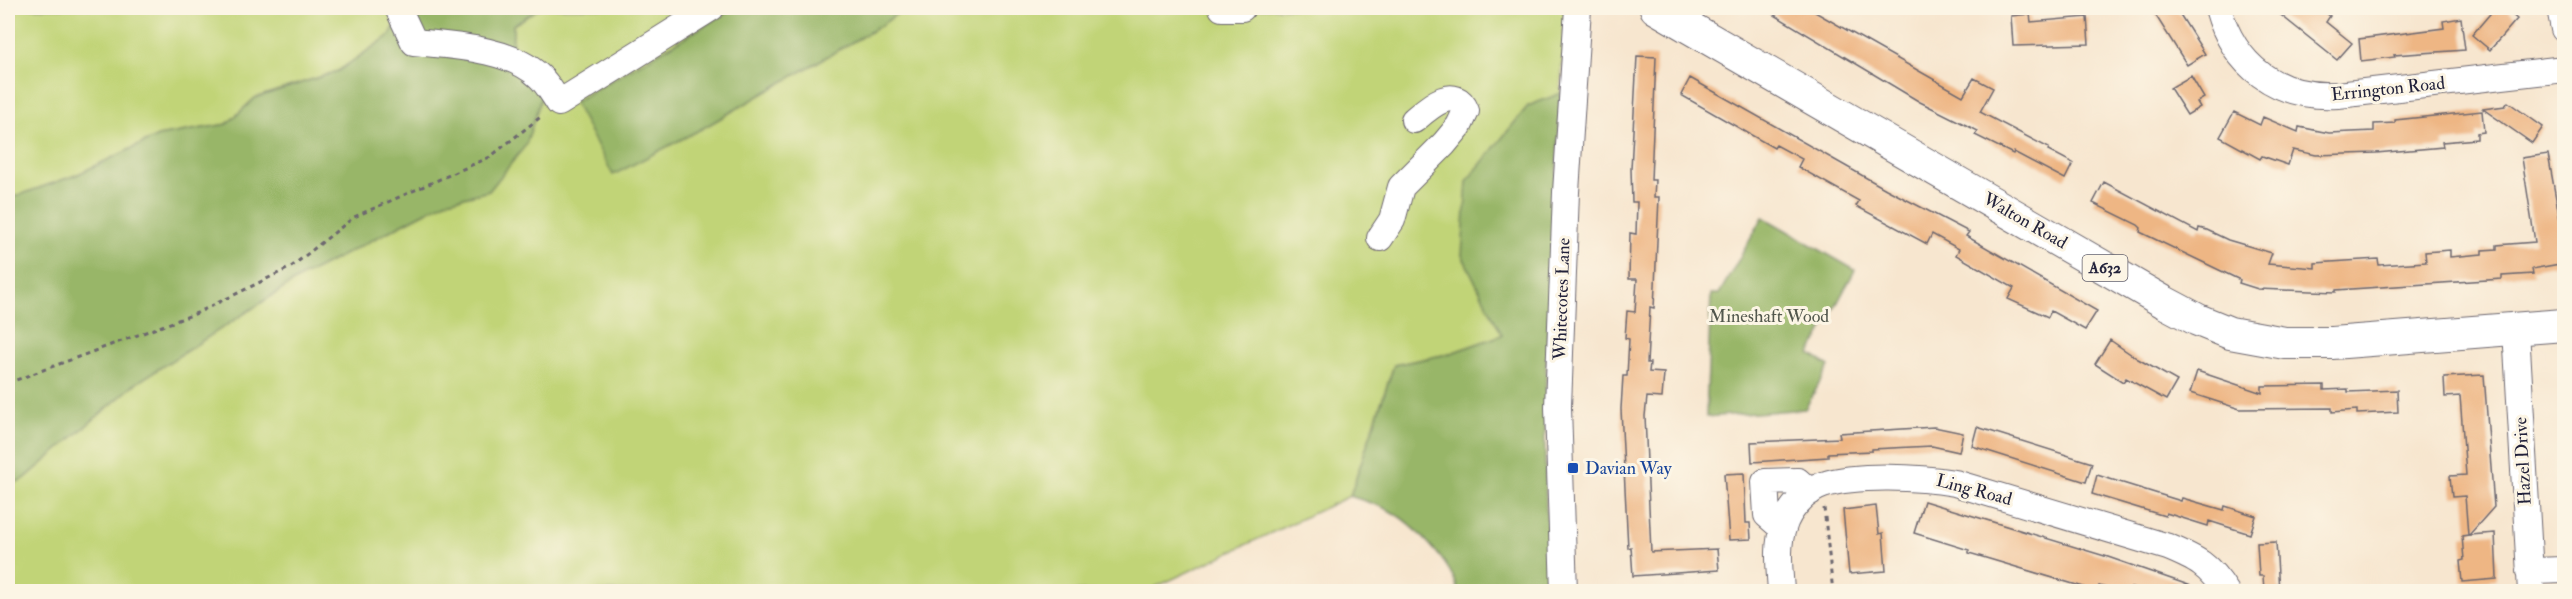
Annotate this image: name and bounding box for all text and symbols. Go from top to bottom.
street label: Errington Road [2330,72,2446,106]
street label: Walton Road [1978,187,2071,254]
street label: Whitecotes Lane [1548,237,1576,362]
road number: A632 [2082,255,2128,281]
park label: Mineshaft Wood [1709,305,1829,328]
street label: Hazel Drive [2509,416,2537,506]
place label: Davian Way [1585,457,1673,480]
marker: Davian Way [1566,461,1580,475]
street label: Ling Road [1934,469,2014,511]

